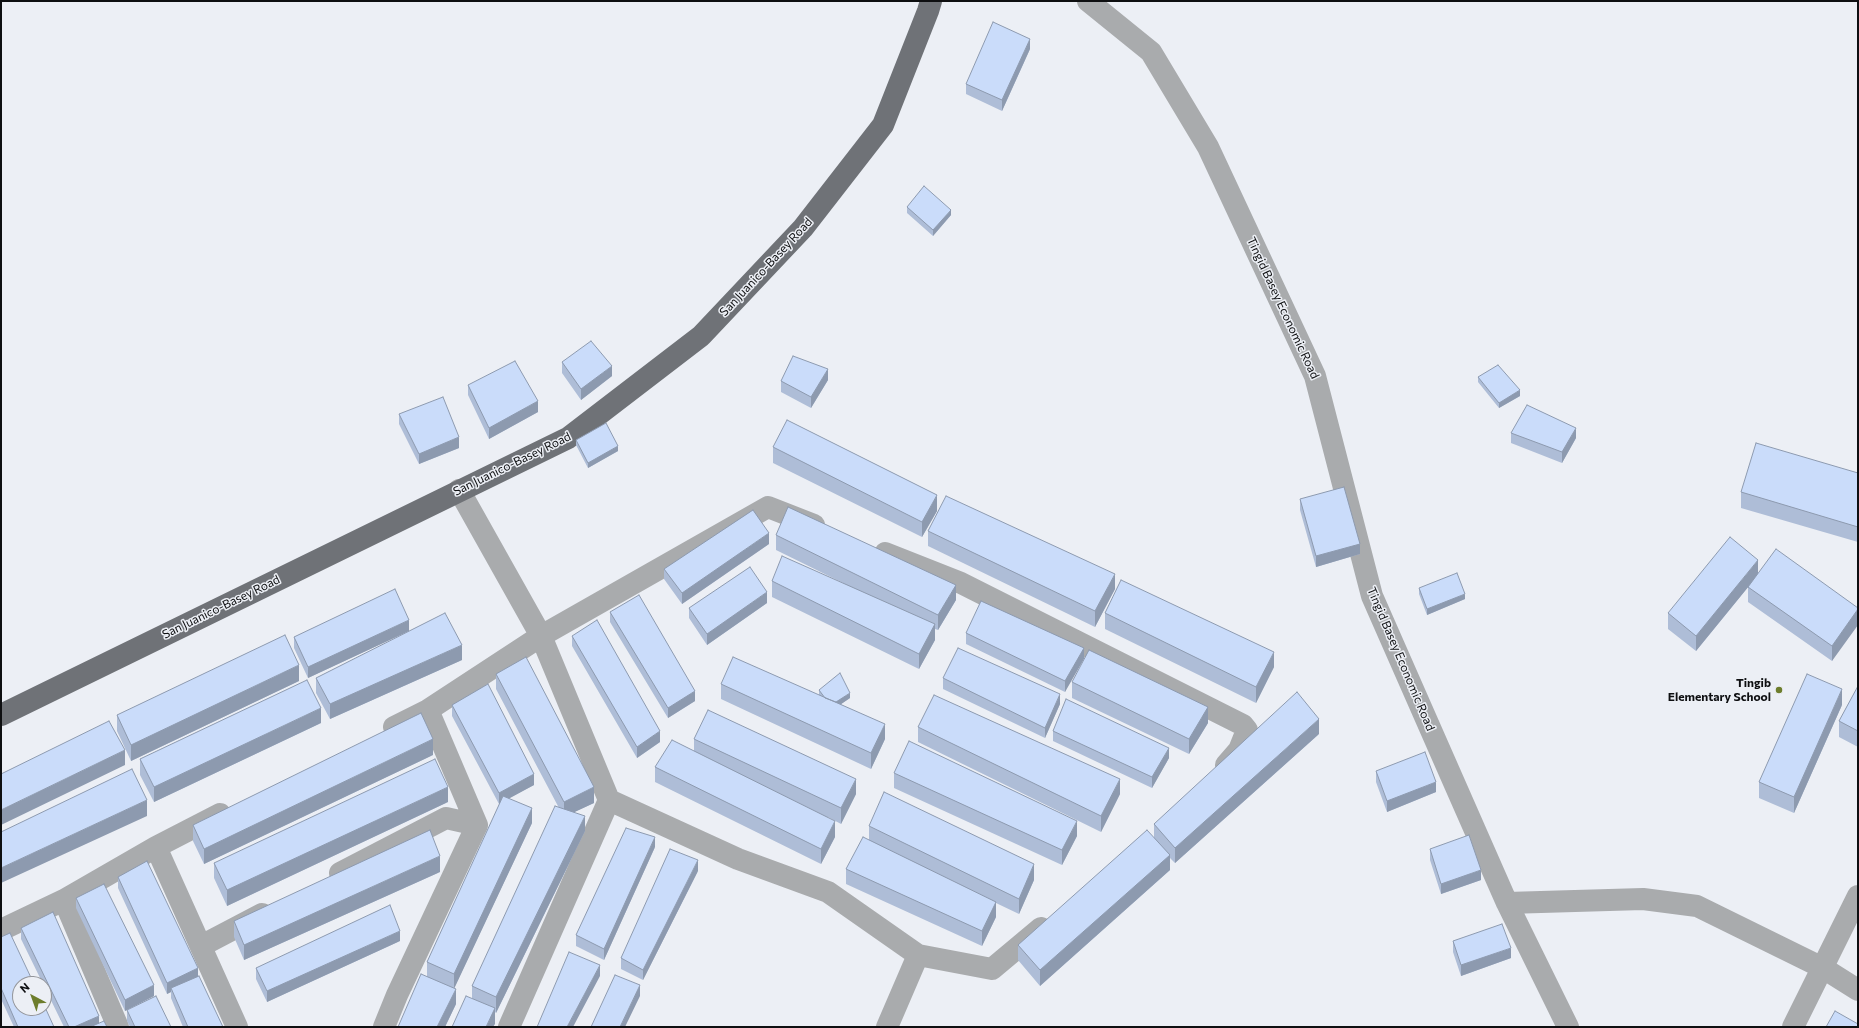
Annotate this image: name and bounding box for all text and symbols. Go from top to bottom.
street label: San Juanico-Basey Road [717,215,815,319]
street label: Tingid Basey Economic Road [1244,235,1322,381]
street label: San Juanico-Basey Road [451,429,573,499]
street label: San Juanico-Basey Road [160,572,282,642]
street label: Tingid Basey Economic Road [1364,585,1438,733]
place label: Tingib Elementary School [1668,676,1771,704]
marker: Tingib Elementary School [1774,685,1784,695]
north arrow [12,976,52,1016]
text: N [17,980,32,995]

